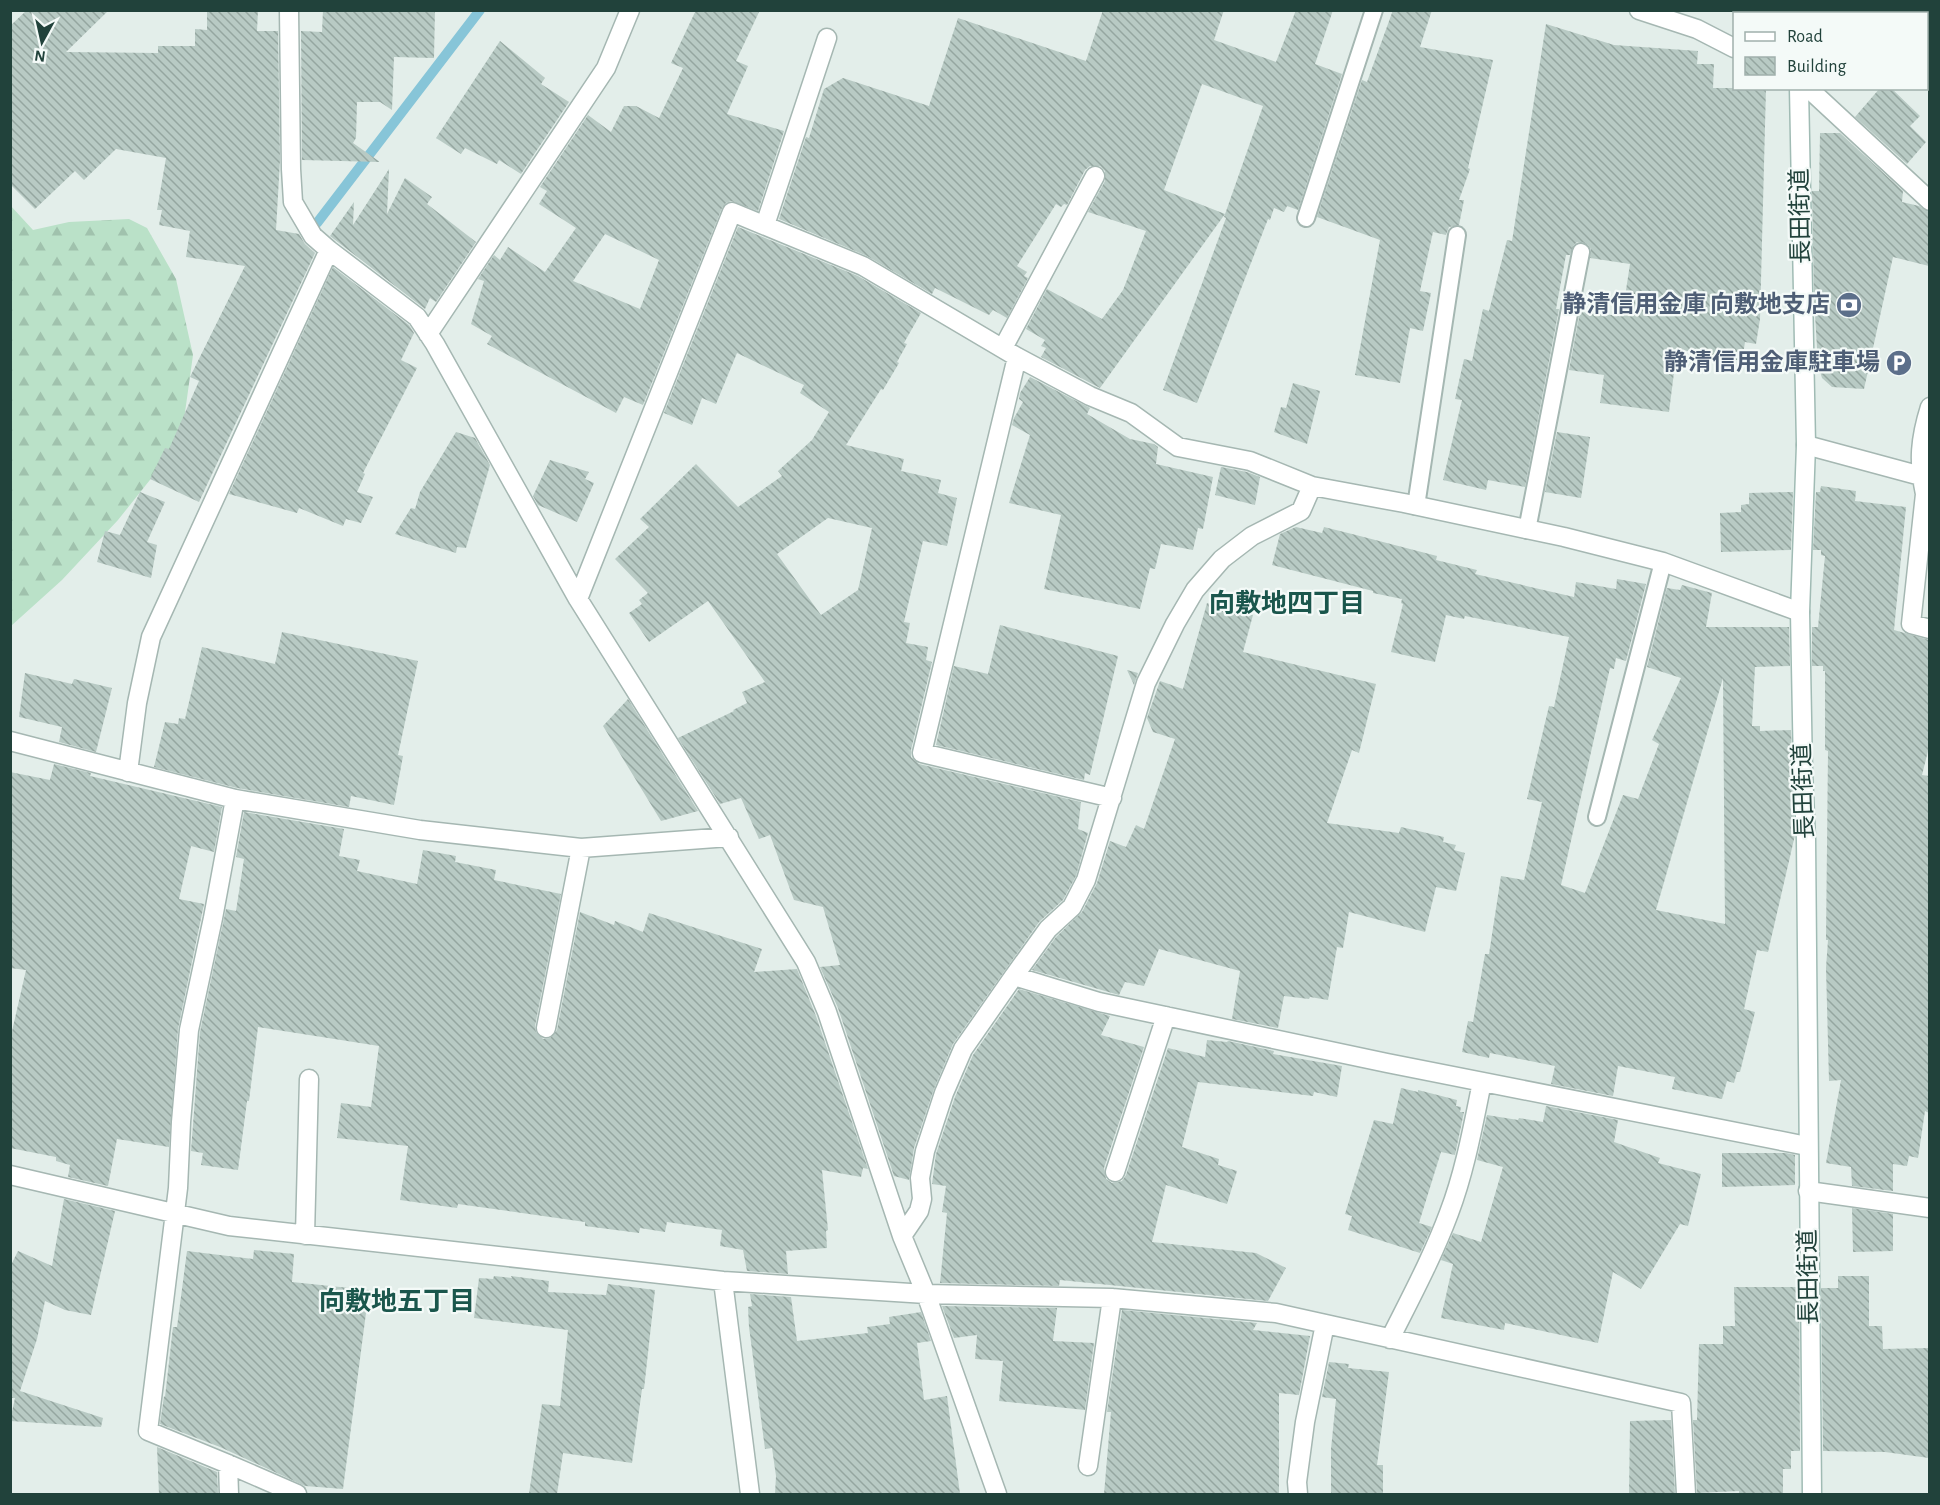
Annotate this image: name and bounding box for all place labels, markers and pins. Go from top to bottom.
bank icon: 静清信用金庫 向敷地支店 [1834,290,1864,320]
place label: 静清信用金庫 向敷地支店 [1562,291,1830,317]
parking icon: 静清信用金庫駐車場 [1884,348,1914,378]
place label: 静清信用金庫駐車場 [1664,349,1880,375]

